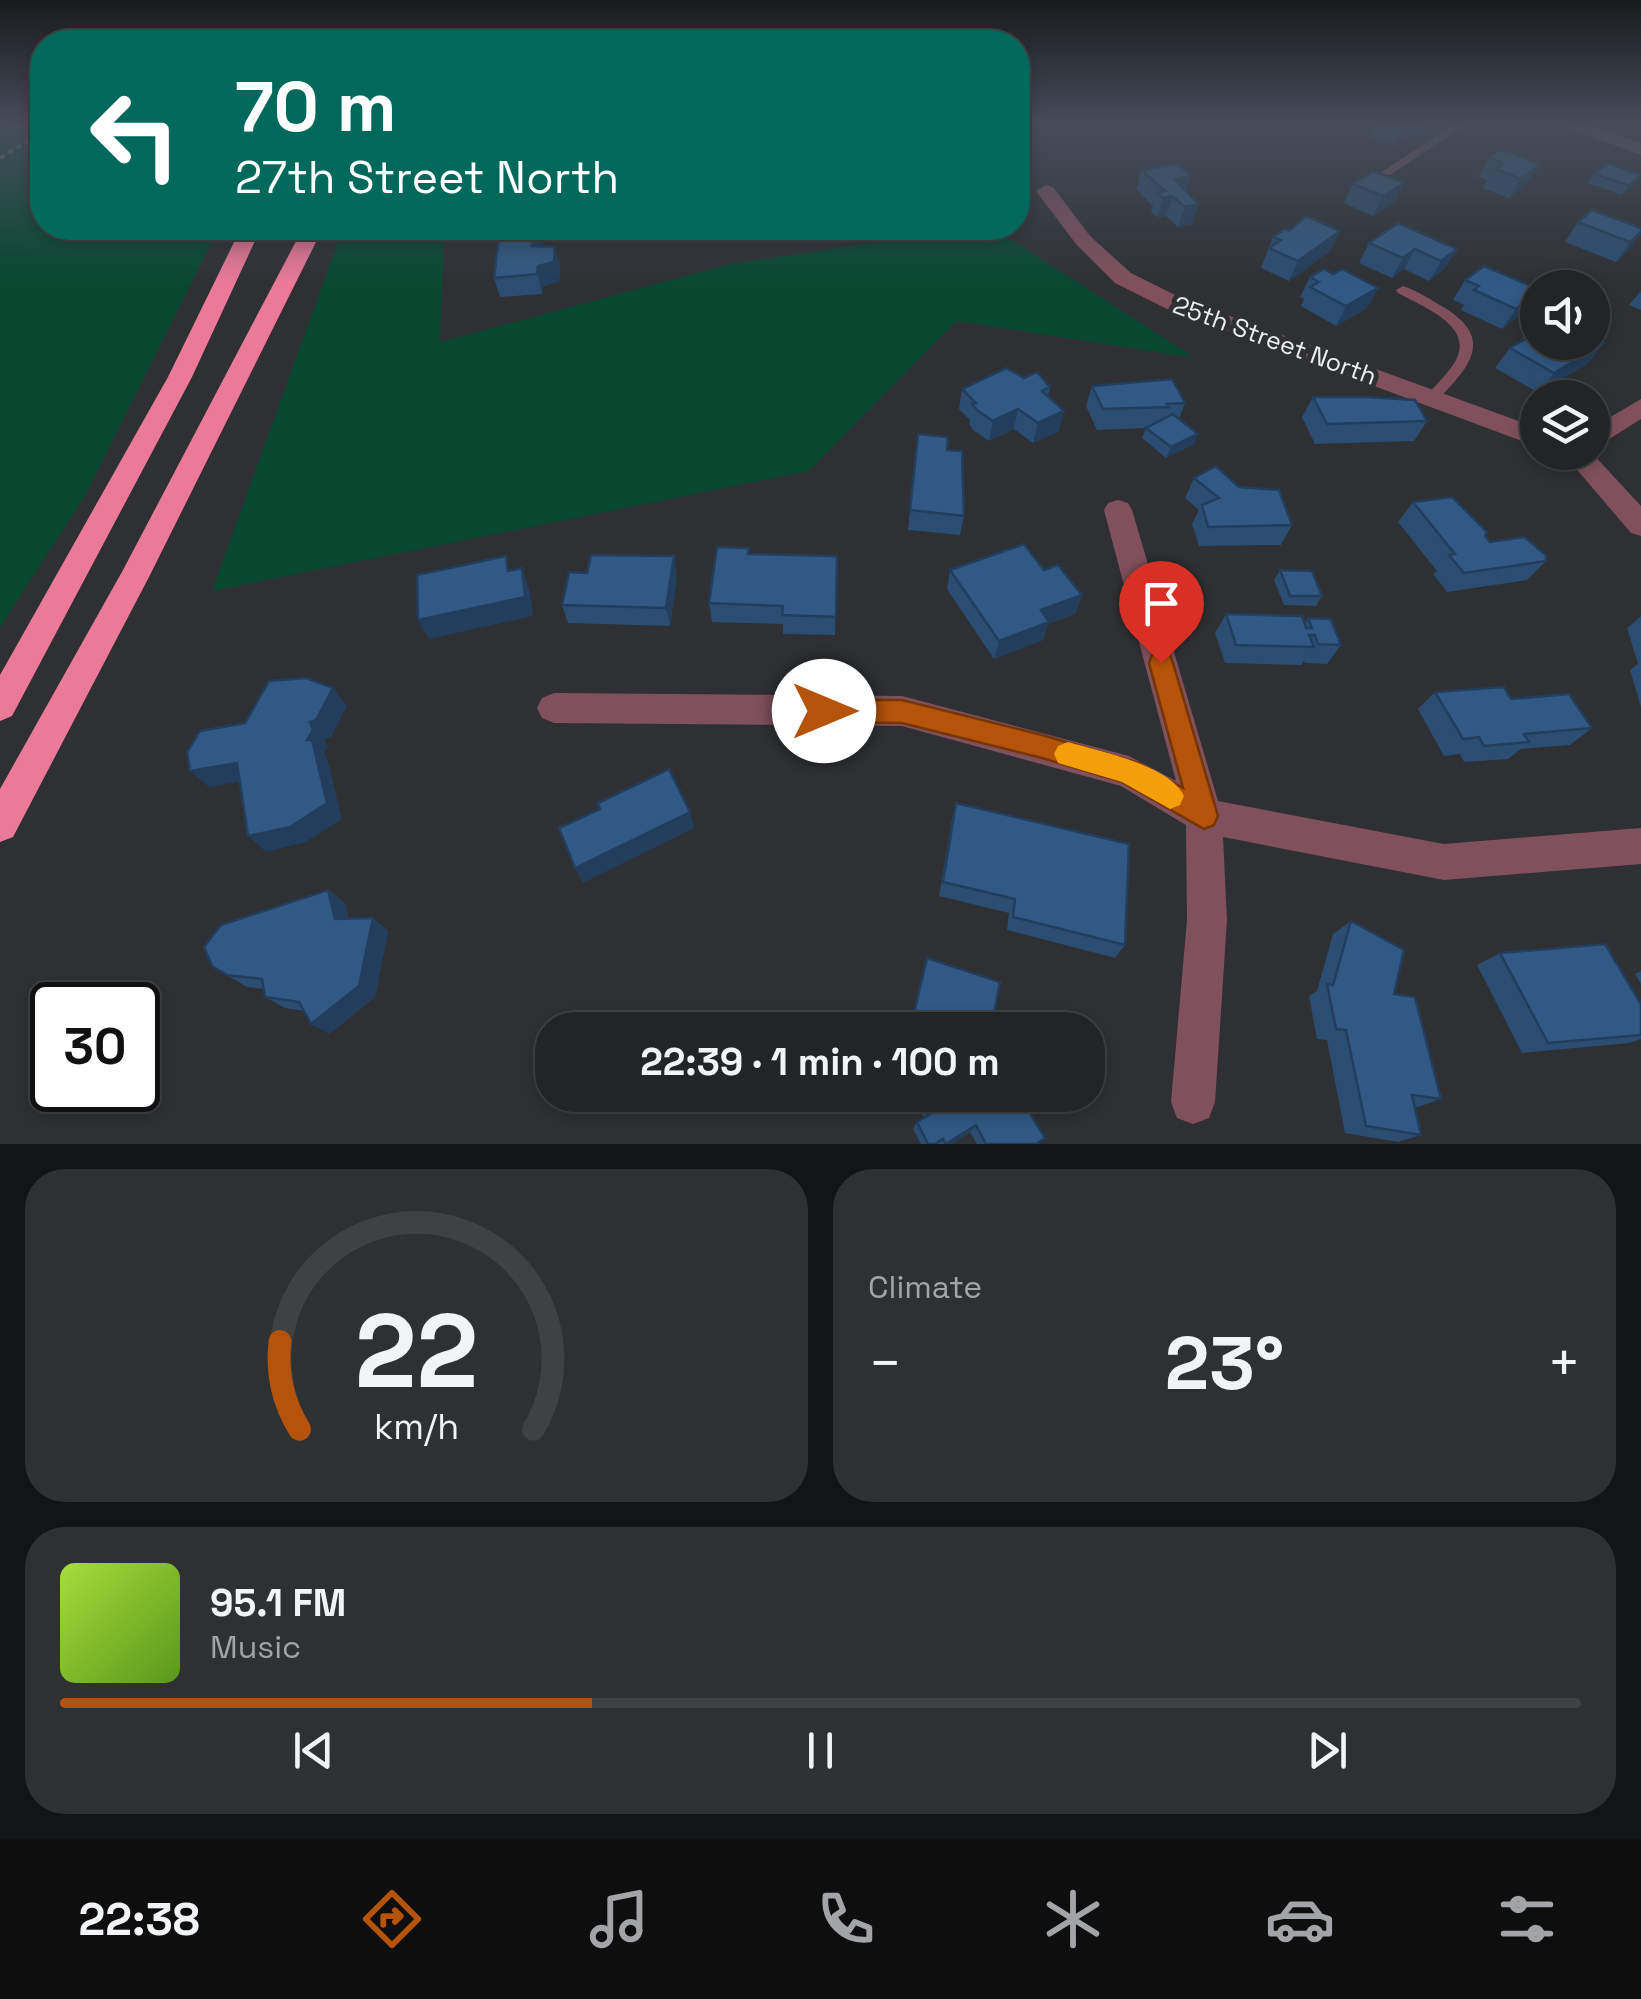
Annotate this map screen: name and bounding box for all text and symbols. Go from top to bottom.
text: 70 m [235,62,396,151]
icon: left [70,70,200,200]
text: 27th Street North [235,149,619,206]
map controls [1520,270,1610,470]
button: sound [1520,270,1610,360]
street label: 25th Street North [1169,288,1381,392]
button: layers [1520,380,1610,470]
pin [1119,561,1204,664]
icon: arrive [1134,576,1189,631]
position arrow [772,659,876,763]
speed limit sign: 30 [30,982,160,1112]
text: 22:39 · 1 min · 100 m [640,1038,1000,1086]
text: Climate [868,1267,982,1307]
text: 22 [355,1285,478,1417]
text: 23° [1165,1315,1284,1411]
text: − [868,1328,902,1398]
text: + [1547,1328,1581,1398]
text: km/h [374,1404,459,1449]
text: 95.1 FM [210,1579,346,1627]
text: Music [210,1627,301,1667]
icon: previous [286,1723,341,1778]
icon: pause [793,1723,848,1778]
icon: next [1300,1723,1355,1778]
icon: directions [357,1884,427,1954]
icon: music [584,1884,654,1954]
icon: phone [811,1884,881,1954]
icon: climate [1038,1884,1108,1954]
icon: car [1265,1884,1335,1954]
icon: filters [1492,1884,1562,1954]
text: 22:38 [79,1891,200,1948]

